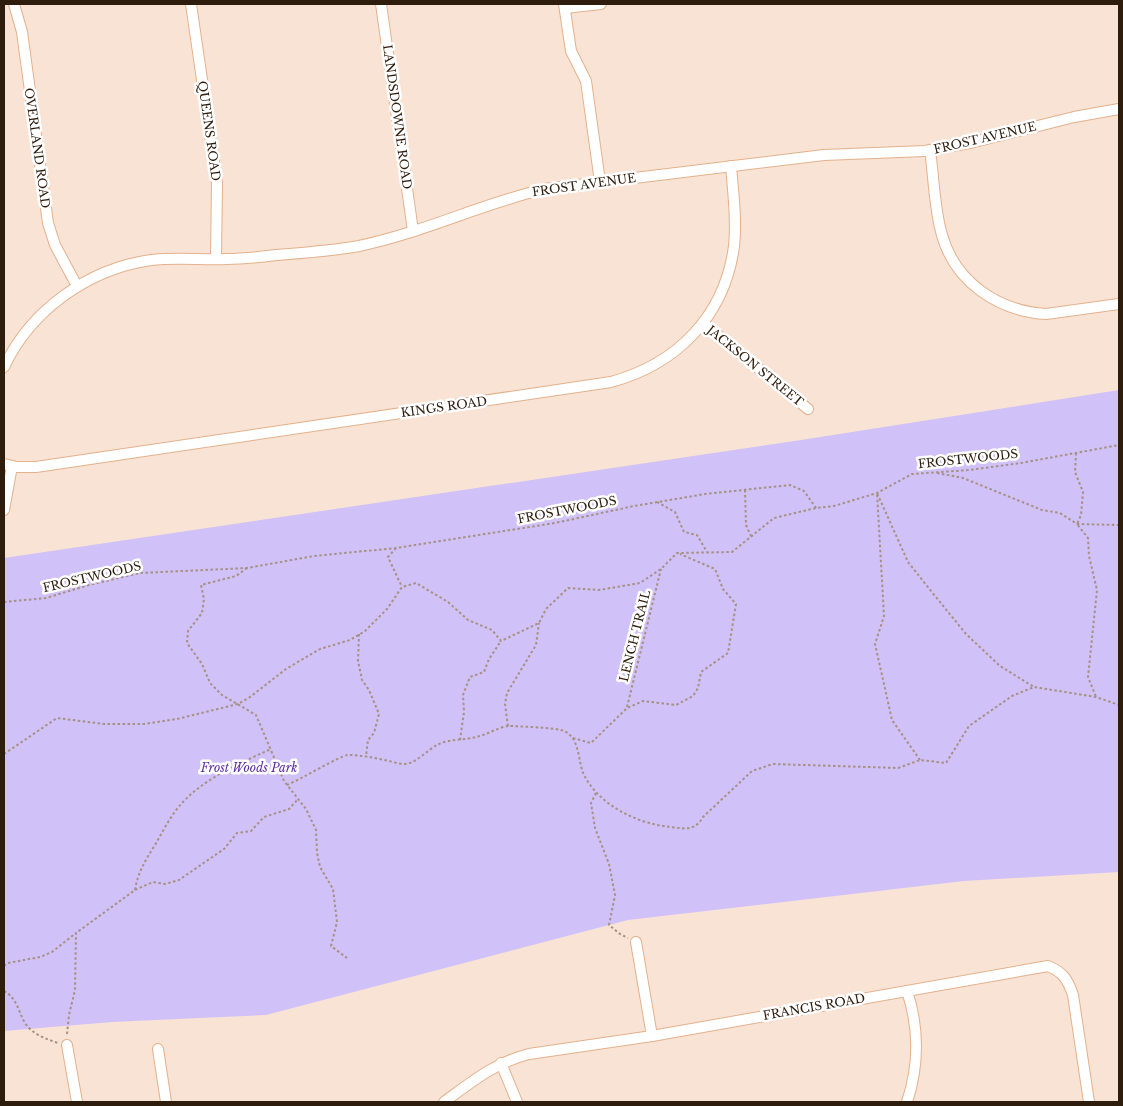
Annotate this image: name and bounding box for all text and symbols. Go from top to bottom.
street label: LANDSDOWNE ROAD [380,44,415,190]
street label: QUEENS ROAD [195,80,224,182]
street label: OVERLAND ROAD [22,87,53,209]
street label: FROST AVENUE [932,118,1038,157]
street label: FROST AVENUE [531,170,637,199]
street label: JACKSON STREET [703,321,807,409]
street label: KINGS ROAD [400,393,488,420]
street label: FROSTWOODS [917,446,1019,471]
street label: FROSTWOODS [516,493,618,526]
street label: FROSTWOODS [41,558,143,595]
street label: LENCH TRAIL [616,588,653,683]
park label: Frost Woods Park [200,760,297,775]
street label: FRANCIS ROAD [762,990,866,1023]

